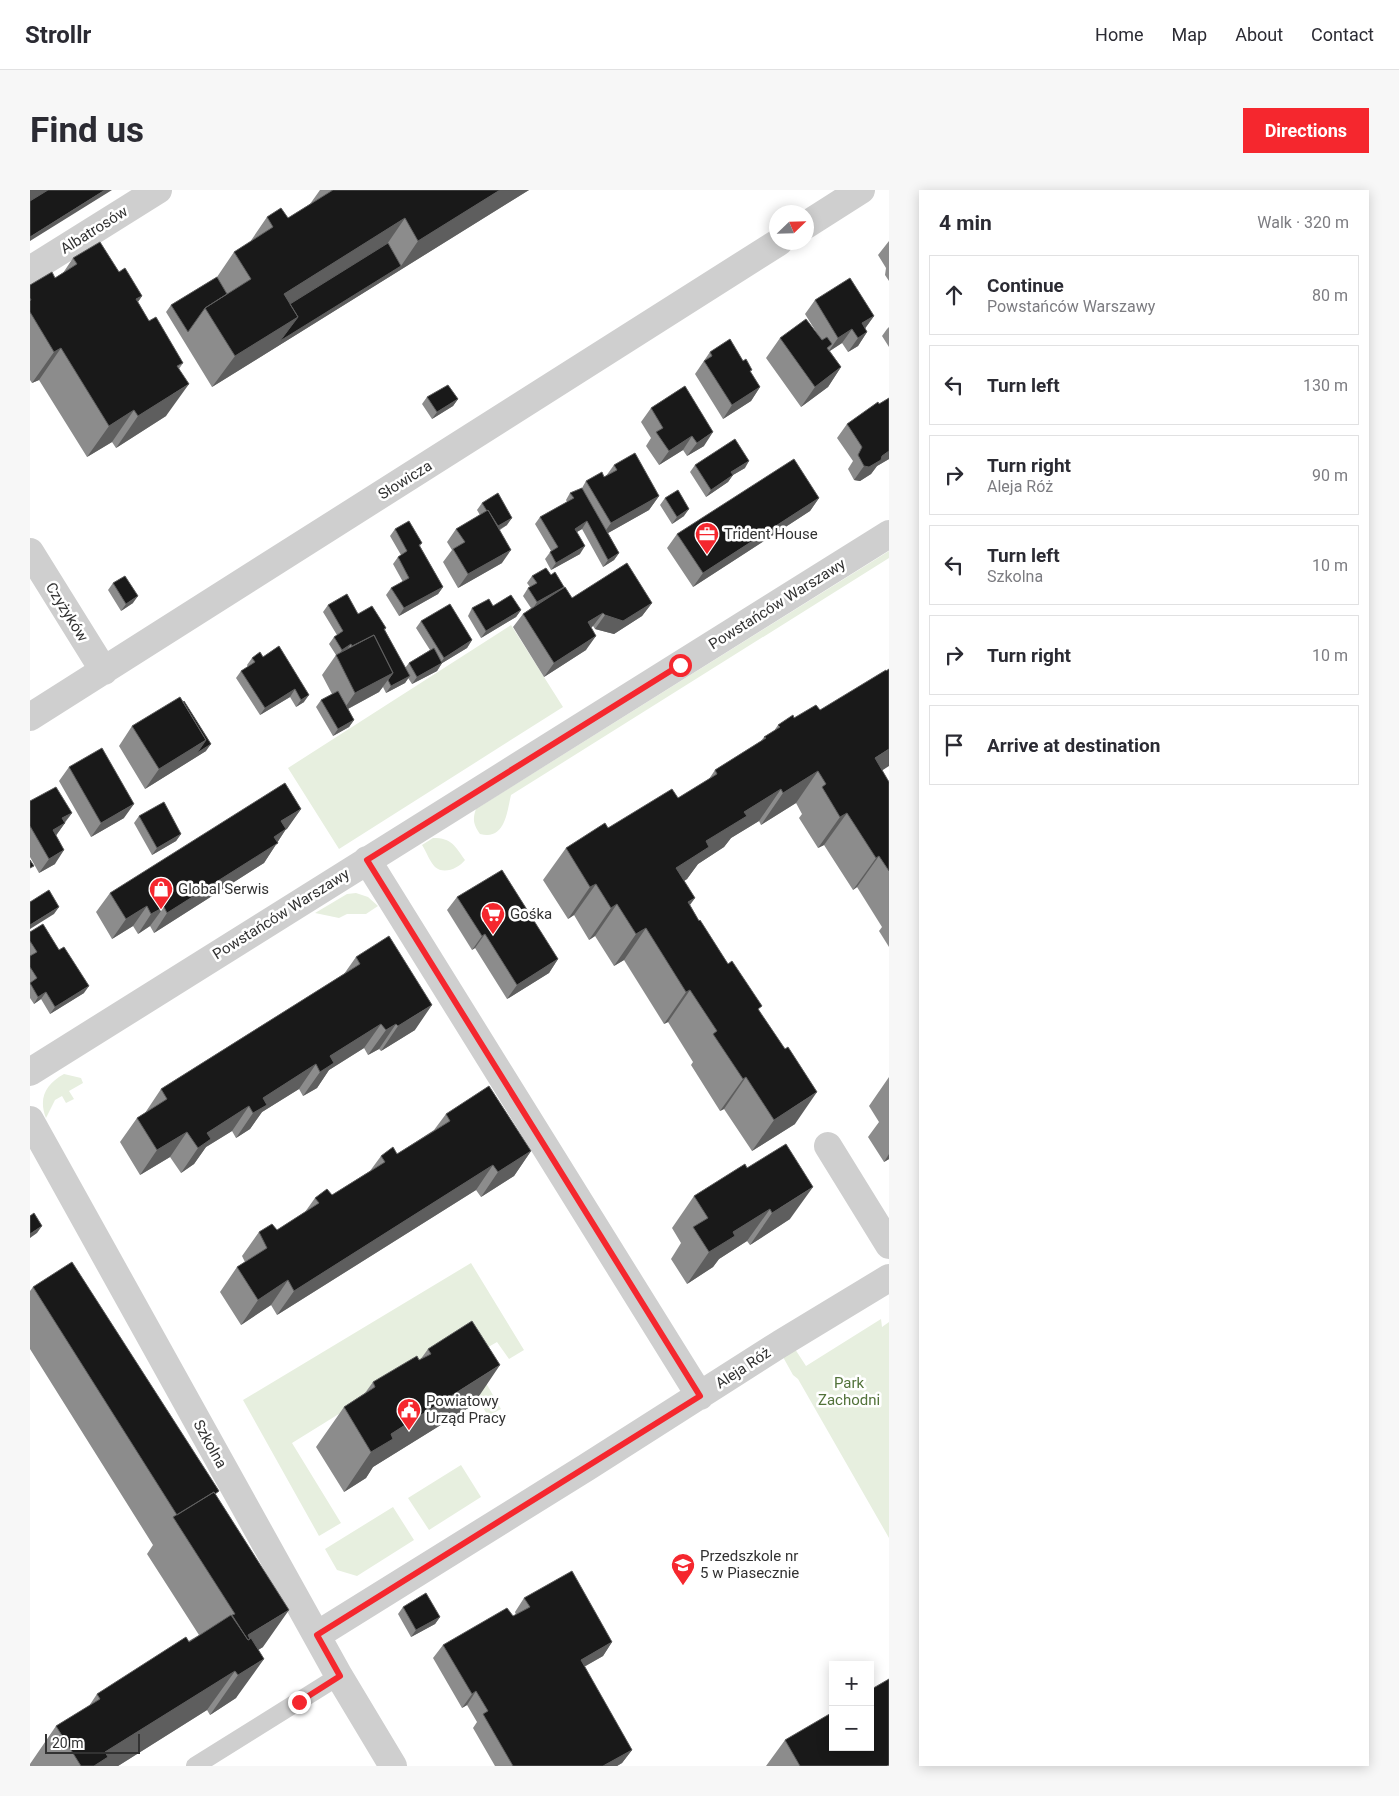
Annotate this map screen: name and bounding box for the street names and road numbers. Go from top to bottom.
street label: Albatrosów [57,202,131,258]
street label: Słowicza [375,456,435,504]
street label: Powstańców Warszawy [705,555,849,653]
street label: Czyżyków [42,579,92,645]
street label: Powstańców Warszawy [209,865,353,963]
street label: Aleja Róż [712,1344,774,1392]
street label: Szkolna [189,1417,231,1471]

